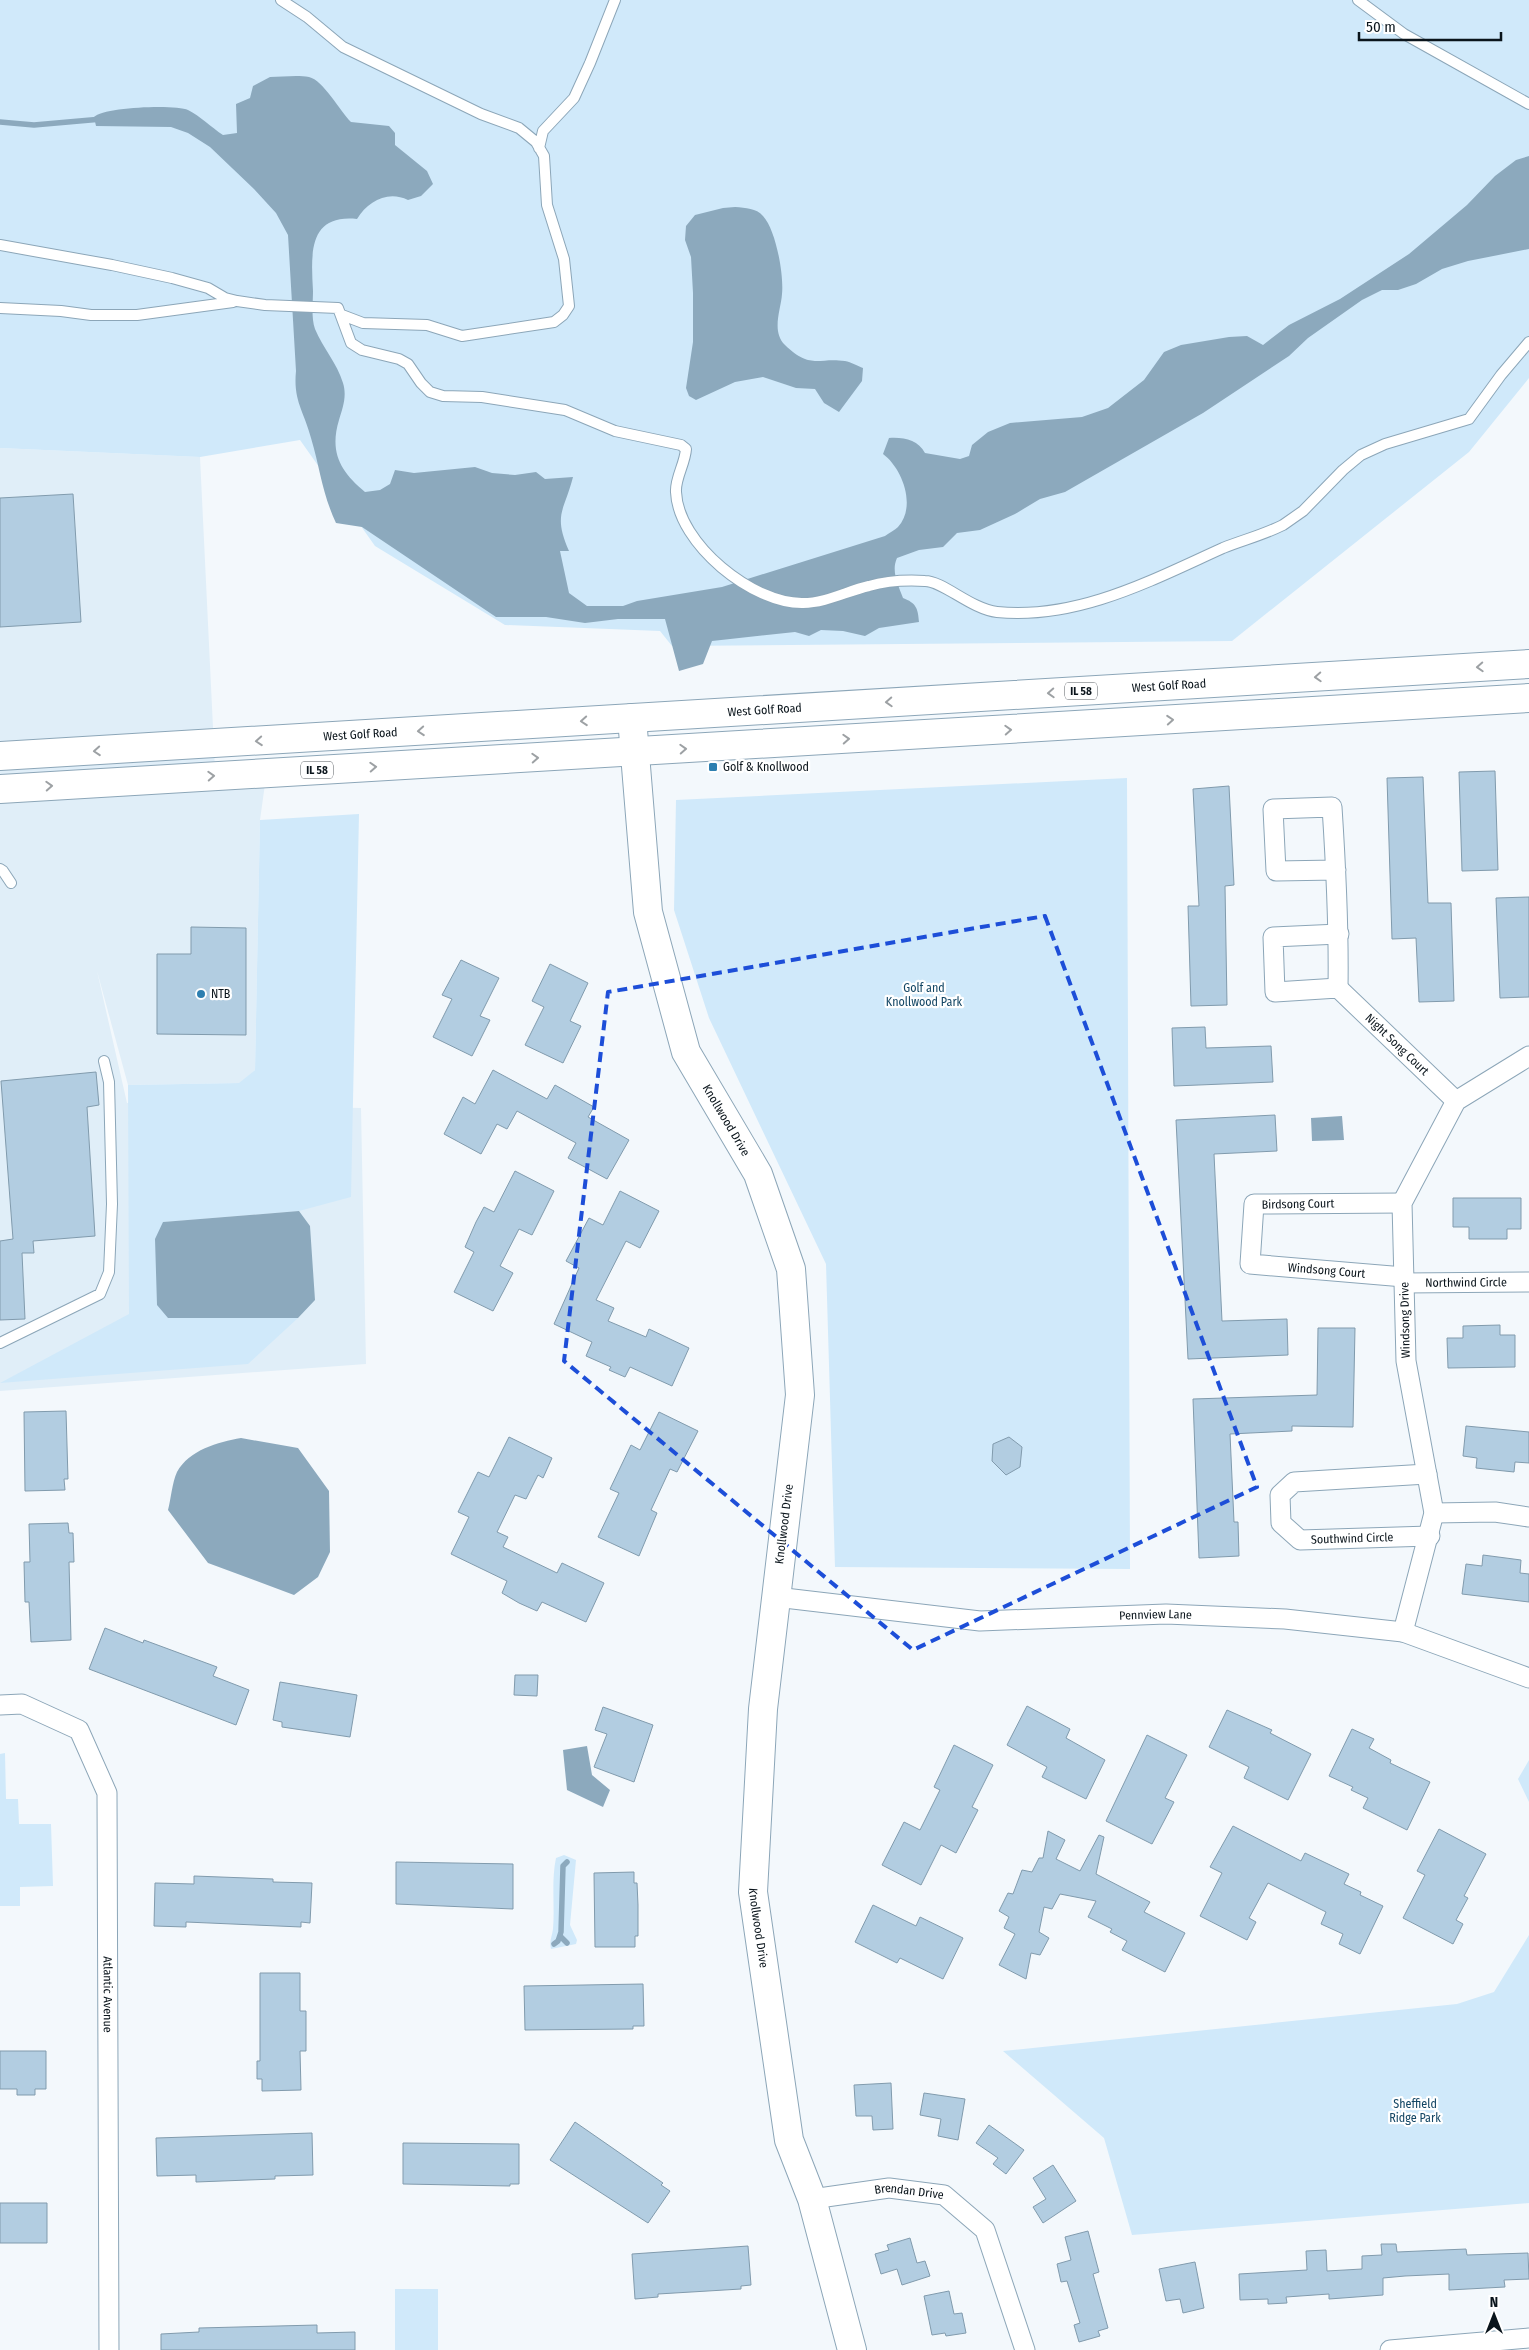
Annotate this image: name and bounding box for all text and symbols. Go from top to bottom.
scale bar [1359,10,1502,42]
text: 50 m [1366,18,1396,36]
one-way arrow [1476,662,1484,673]
one-way arrow [1314,671,1322,682]
street label: West Golf Road [1131,676,1206,695]
road number: IL 58 [1065,682,1097,699]
one-way arrow [1047,687,1055,698]
one-way arrow [885,697,893,708]
street label: West Golf Road [727,701,802,719]
one-way arrow [579,715,587,726]
one-way arrow [1166,715,1174,726]
one-way arrow [1004,724,1012,735]
street label: West Golf Road [323,725,398,744]
one-way arrow [417,725,425,736]
one-way arrow [842,734,850,745]
one-way arrow [255,736,263,747]
one-way arrow [680,743,688,754]
one-way arrow [93,746,101,757]
one-way arrow [532,753,540,764]
place label: Golf & Knollwood [723,760,809,774]
marker: Golf & Knollwood [707,761,719,773]
road number: IL 58 [301,762,333,778]
one-way arrow [369,762,377,773]
one-way arrow [207,771,215,782]
one-way arrow [45,780,53,791]
park label: Golf and Knollwood Park [886,981,963,1009]
place label: NTB [211,987,231,1001]
marker: NTB [195,988,207,1000]
street label: Night Song Court [1362,1011,1432,1078]
street label: Knollwood Drive [700,1082,753,1159]
street label: Birdsong Court [1262,1196,1335,1212]
street label: Windsong Court [1287,1260,1366,1281]
street label: Northwind Circle [1425,1275,1507,1290]
street label: Windsong Drive [1397,1282,1413,1358]
street label: Knollwood Drive [772,1483,796,1565]
street label: Southwind Circle [1311,1530,1394,1547]
street label: Pennview Lane [1119,1607,1192,1623]
street label: Knollwood Drive [746,1888,771,1969]
street label: Atlantic Avenue [101,1956,115,2033]
park label: Sheffield Ridge Park [1389,2097,1441,2125]
street label: Brendan Drive [874,2181,945,2202]
north arrow [1469,2290,1519,2340]
text: N [1490,2294,1498,2311]

